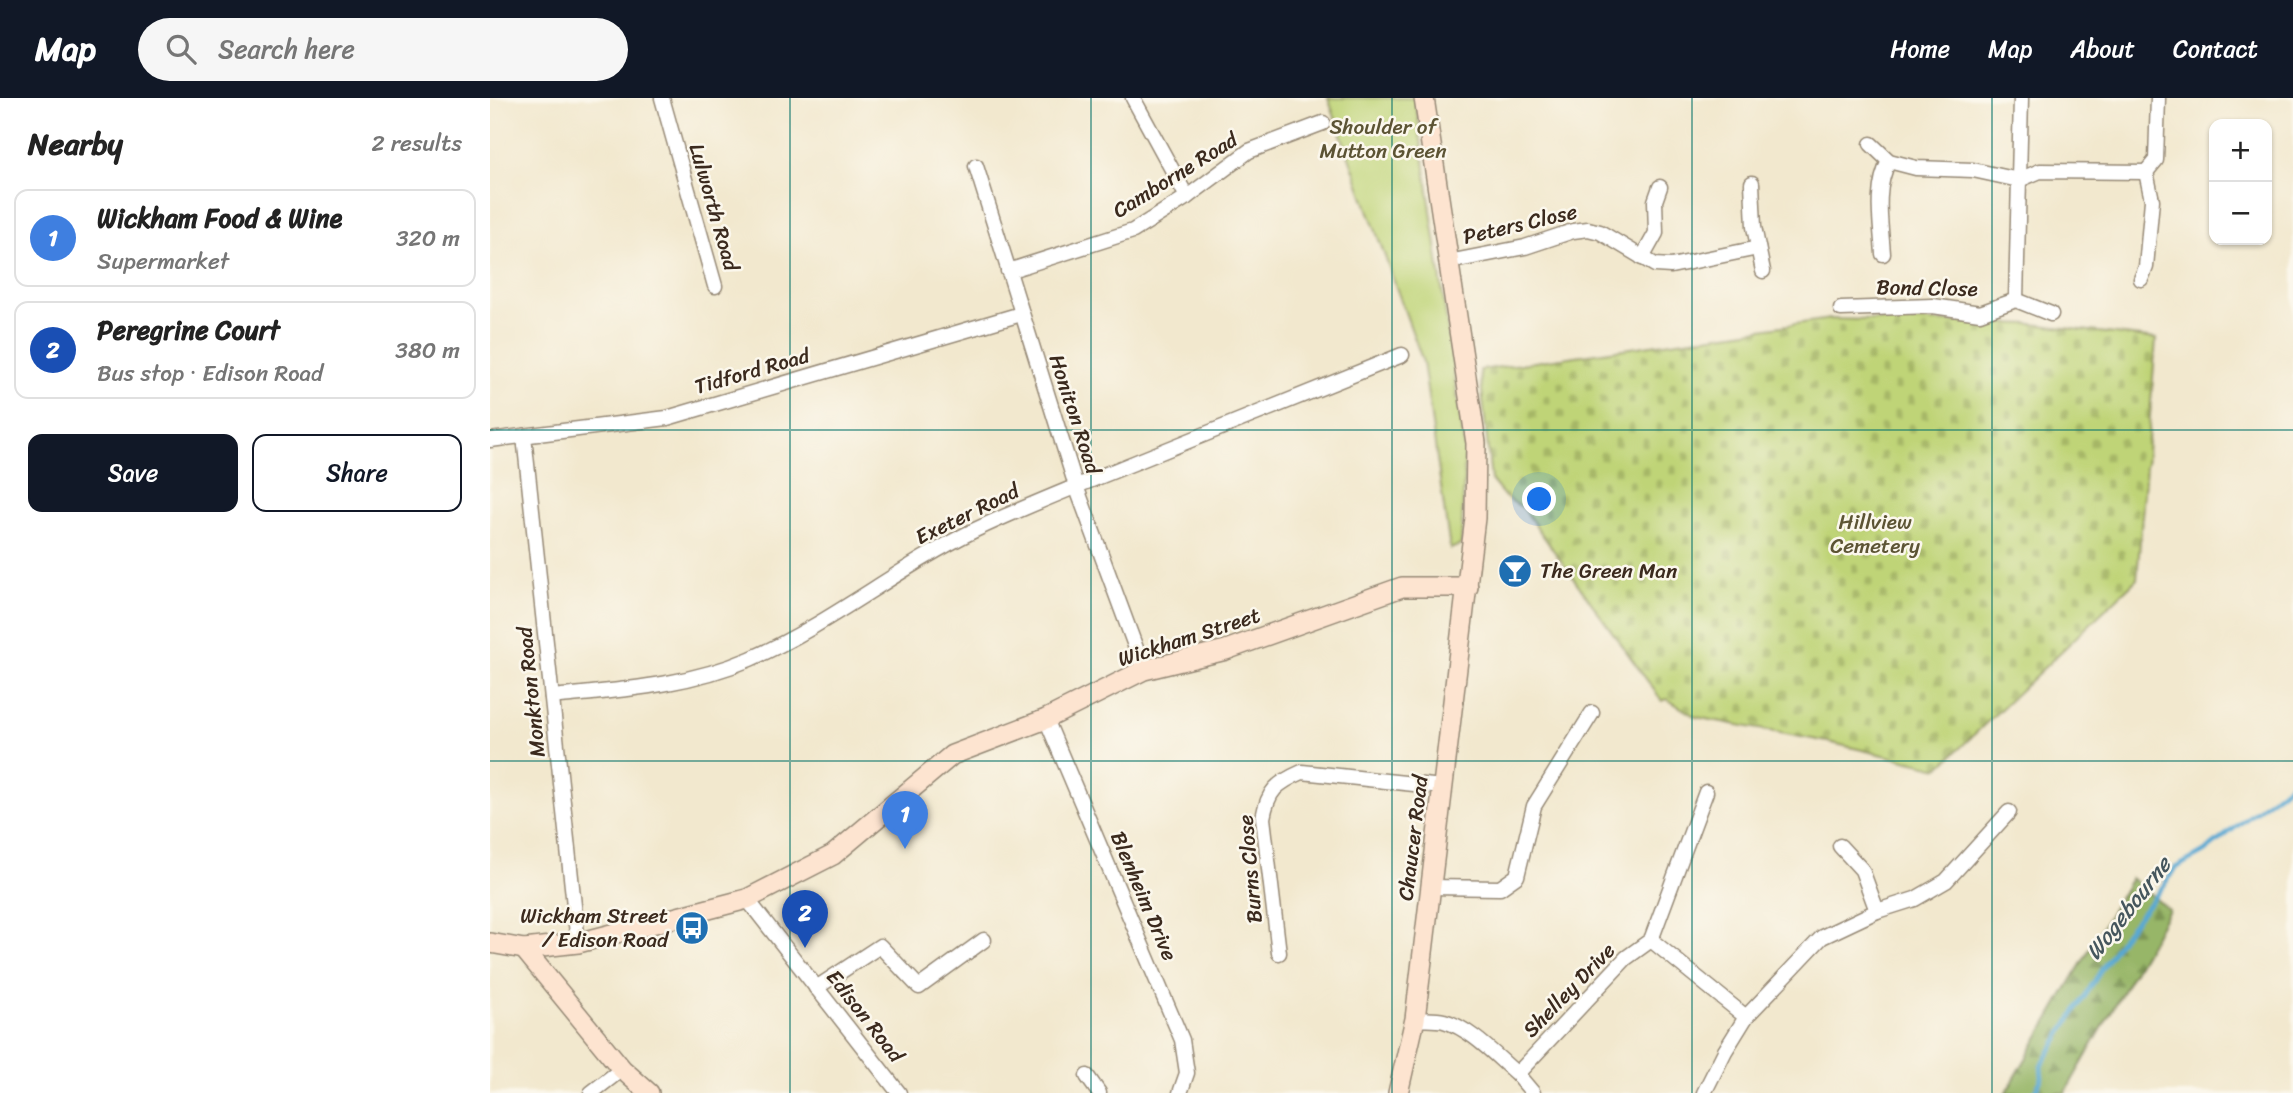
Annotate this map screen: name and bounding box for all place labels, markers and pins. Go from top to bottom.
bar icon: The Green Man [1496,552,1534,590]
place label: The Green Man [1540,552,1677,590]
pin: 1 [882,791,928,849]
pin: 2 [782,890,828,948]
place label: Wickham Street / Edison Road [520,897,670,959]
bus stop icon: Wickham Street / Edison Road [673,909,711,947]

